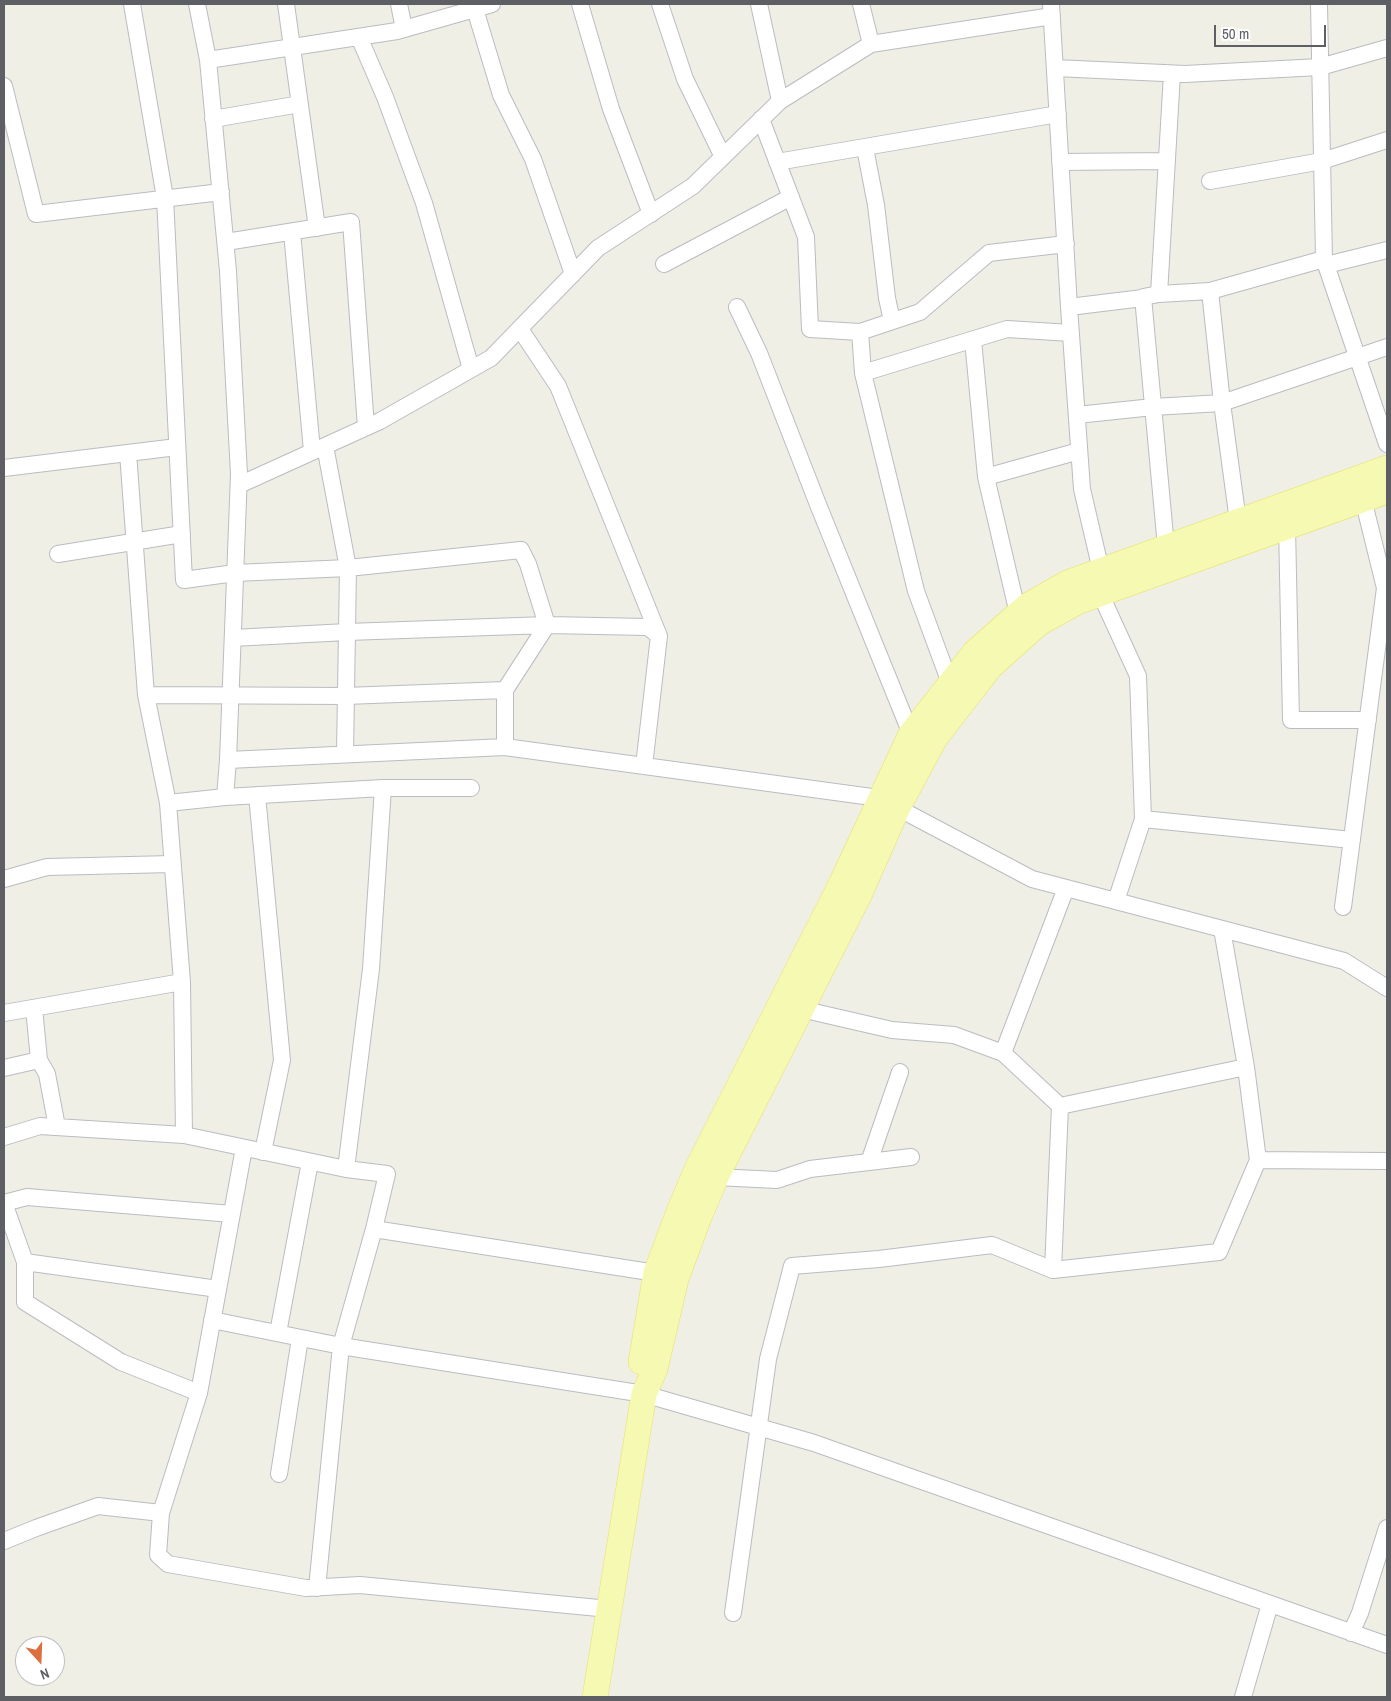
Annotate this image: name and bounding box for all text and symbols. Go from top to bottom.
scale bar [1216,15,1328,47]
text: 50 m [1222,23,1249,44]
north arrow [15,1636,65,1686]
text: N [38,1664,52,1684]

